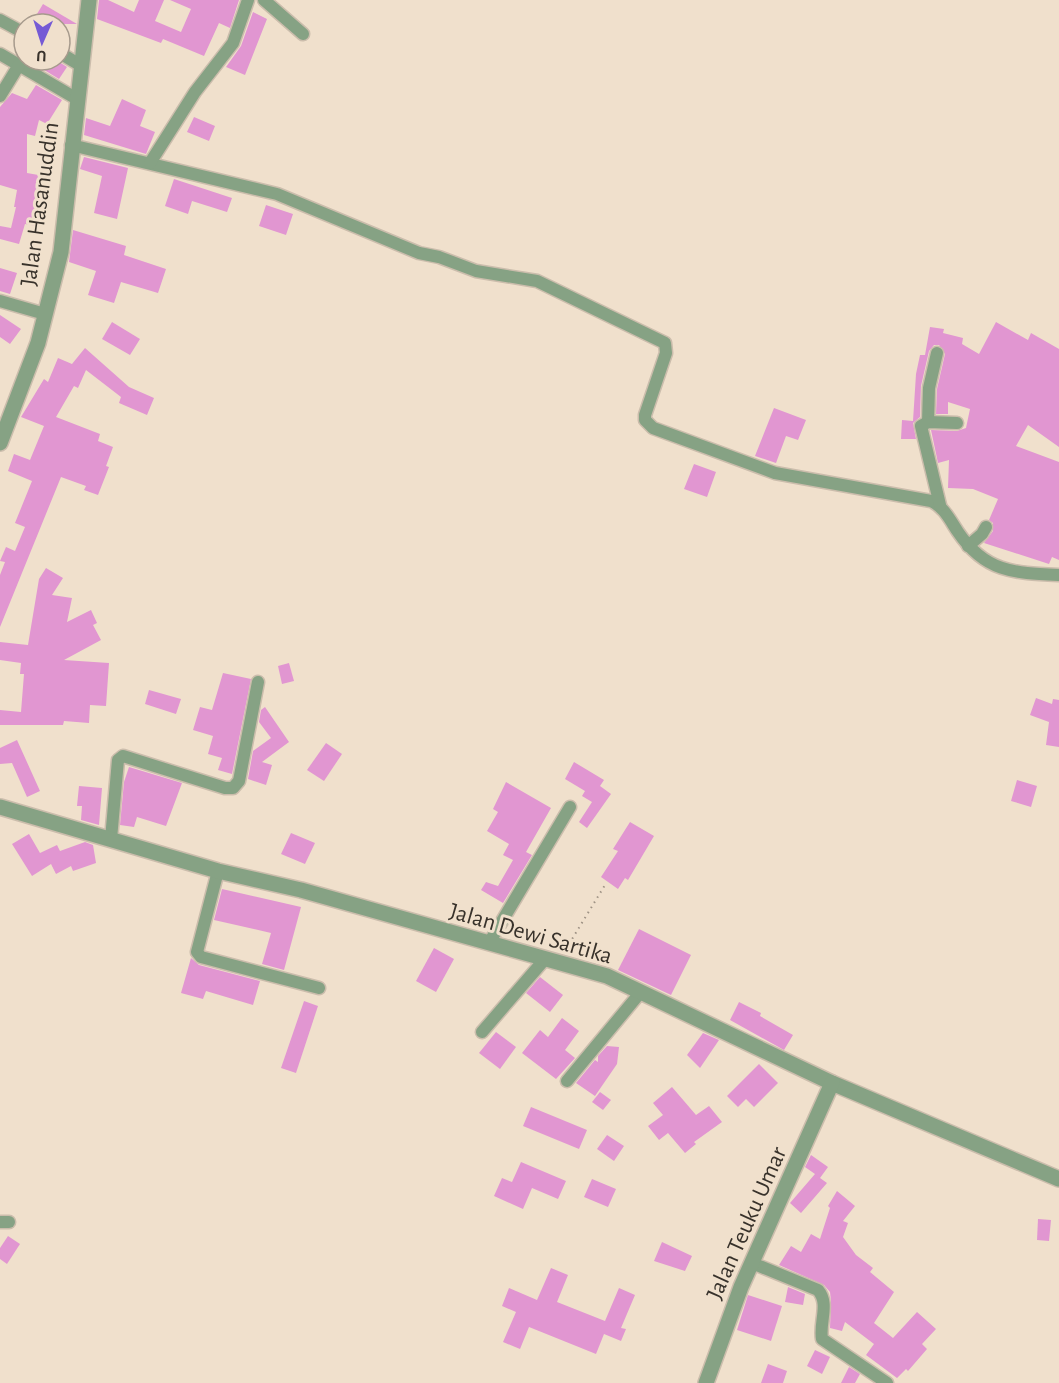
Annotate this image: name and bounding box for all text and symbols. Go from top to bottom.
north arrow [12,12,72,72]
text: U [36,48,47,64]
street label: Jalan Hasanuddin [17,120,63,288]
street label: Jalan Dewi Sartika [447,899,615,969]
street label: Jalan Teuku Umar [703,1143,791,1303]

